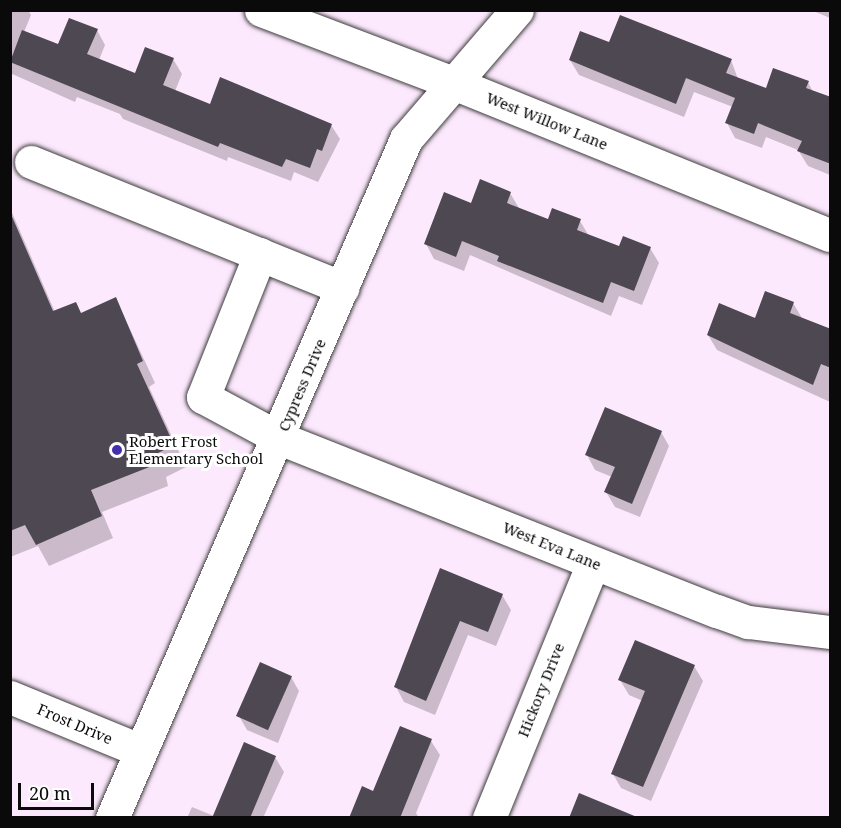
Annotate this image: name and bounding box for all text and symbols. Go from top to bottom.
street label: West Willow Lane [484,88,610,154]
street label: Cypress Drive [274,336,330,434]
place label: Robert Frost Elementary School [129,432,263,467]
marker: Robert Frost Elementary School [110,443,124,457]
street label: West Eva Lane [500,518,604,574]
street label: Hickory Drive [514,640,568,740]
street label: Frost Drive [35,700,115,748]
scale bar [21,771,98,809]
text: 20 m [29,781,71,805]

